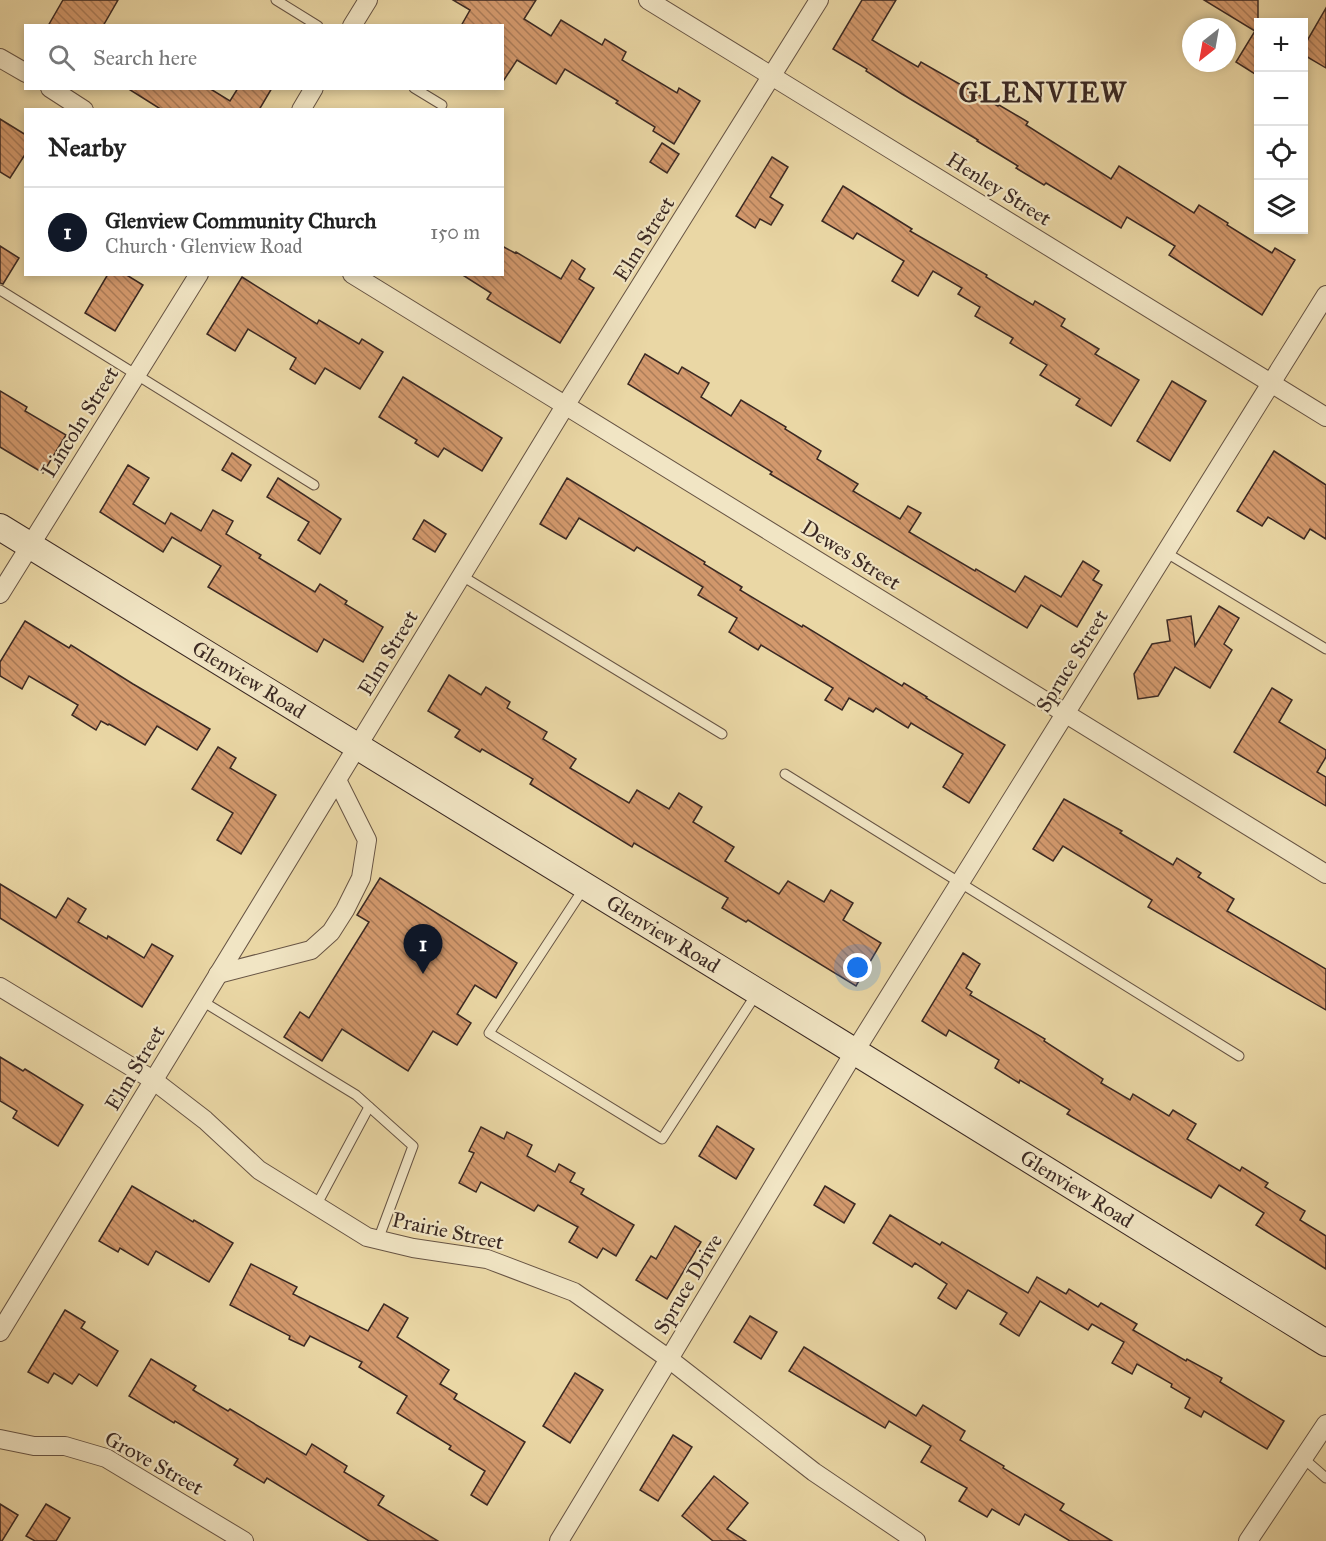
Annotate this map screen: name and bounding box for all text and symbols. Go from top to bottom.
north arrow [1182,18,1236,72]
map controls [1254,18,1308,234]
button: + [1254,18,1308,72]
search box [24,24,504,90]
icon: search [45,41,78,74]
text: Search here [93,44,197,71]
button: − [1254,72,1308,126]
district label: GLENVIEW [959,76,1127,109]
button: locate [1254,126,1308,180]
text: Nearby [48,131,126,163]
street label: Henley Street [942,146,1057,232]
button: layers [1254,180,1308,234]
street label: Elm Street [608,191,681,286]
text: Glenview Community Church [105,207,377,234]
text: 1 [64,220,71,244]
text: 150 m [430,220,480,244]
text: Church · Glenview Road [105,234,302,258]
street label: Lincoln Street [36,361,125,482]
street label: Dewes Street [797,514,906,596]
street label: Spruce Street [1030,604,1114,717]
street label: Elm Street [352,605,424,700]
street label: Glenview Road [187,635,311,725]
street label: Glenview Road [602,889,725,979]
pin: 1 [404,924,442,974]
your location [843,953,872,982]
street label: Elm Street [99,1020,171,1115]
street label: Glenview Road [1015,1144,1139,1234]
street label: Prairie Street [390,1206,507,1256]
street label: Spruce Drive [648,1229,728,1339]
street label: Grove Street [100,1425,208,1501]

